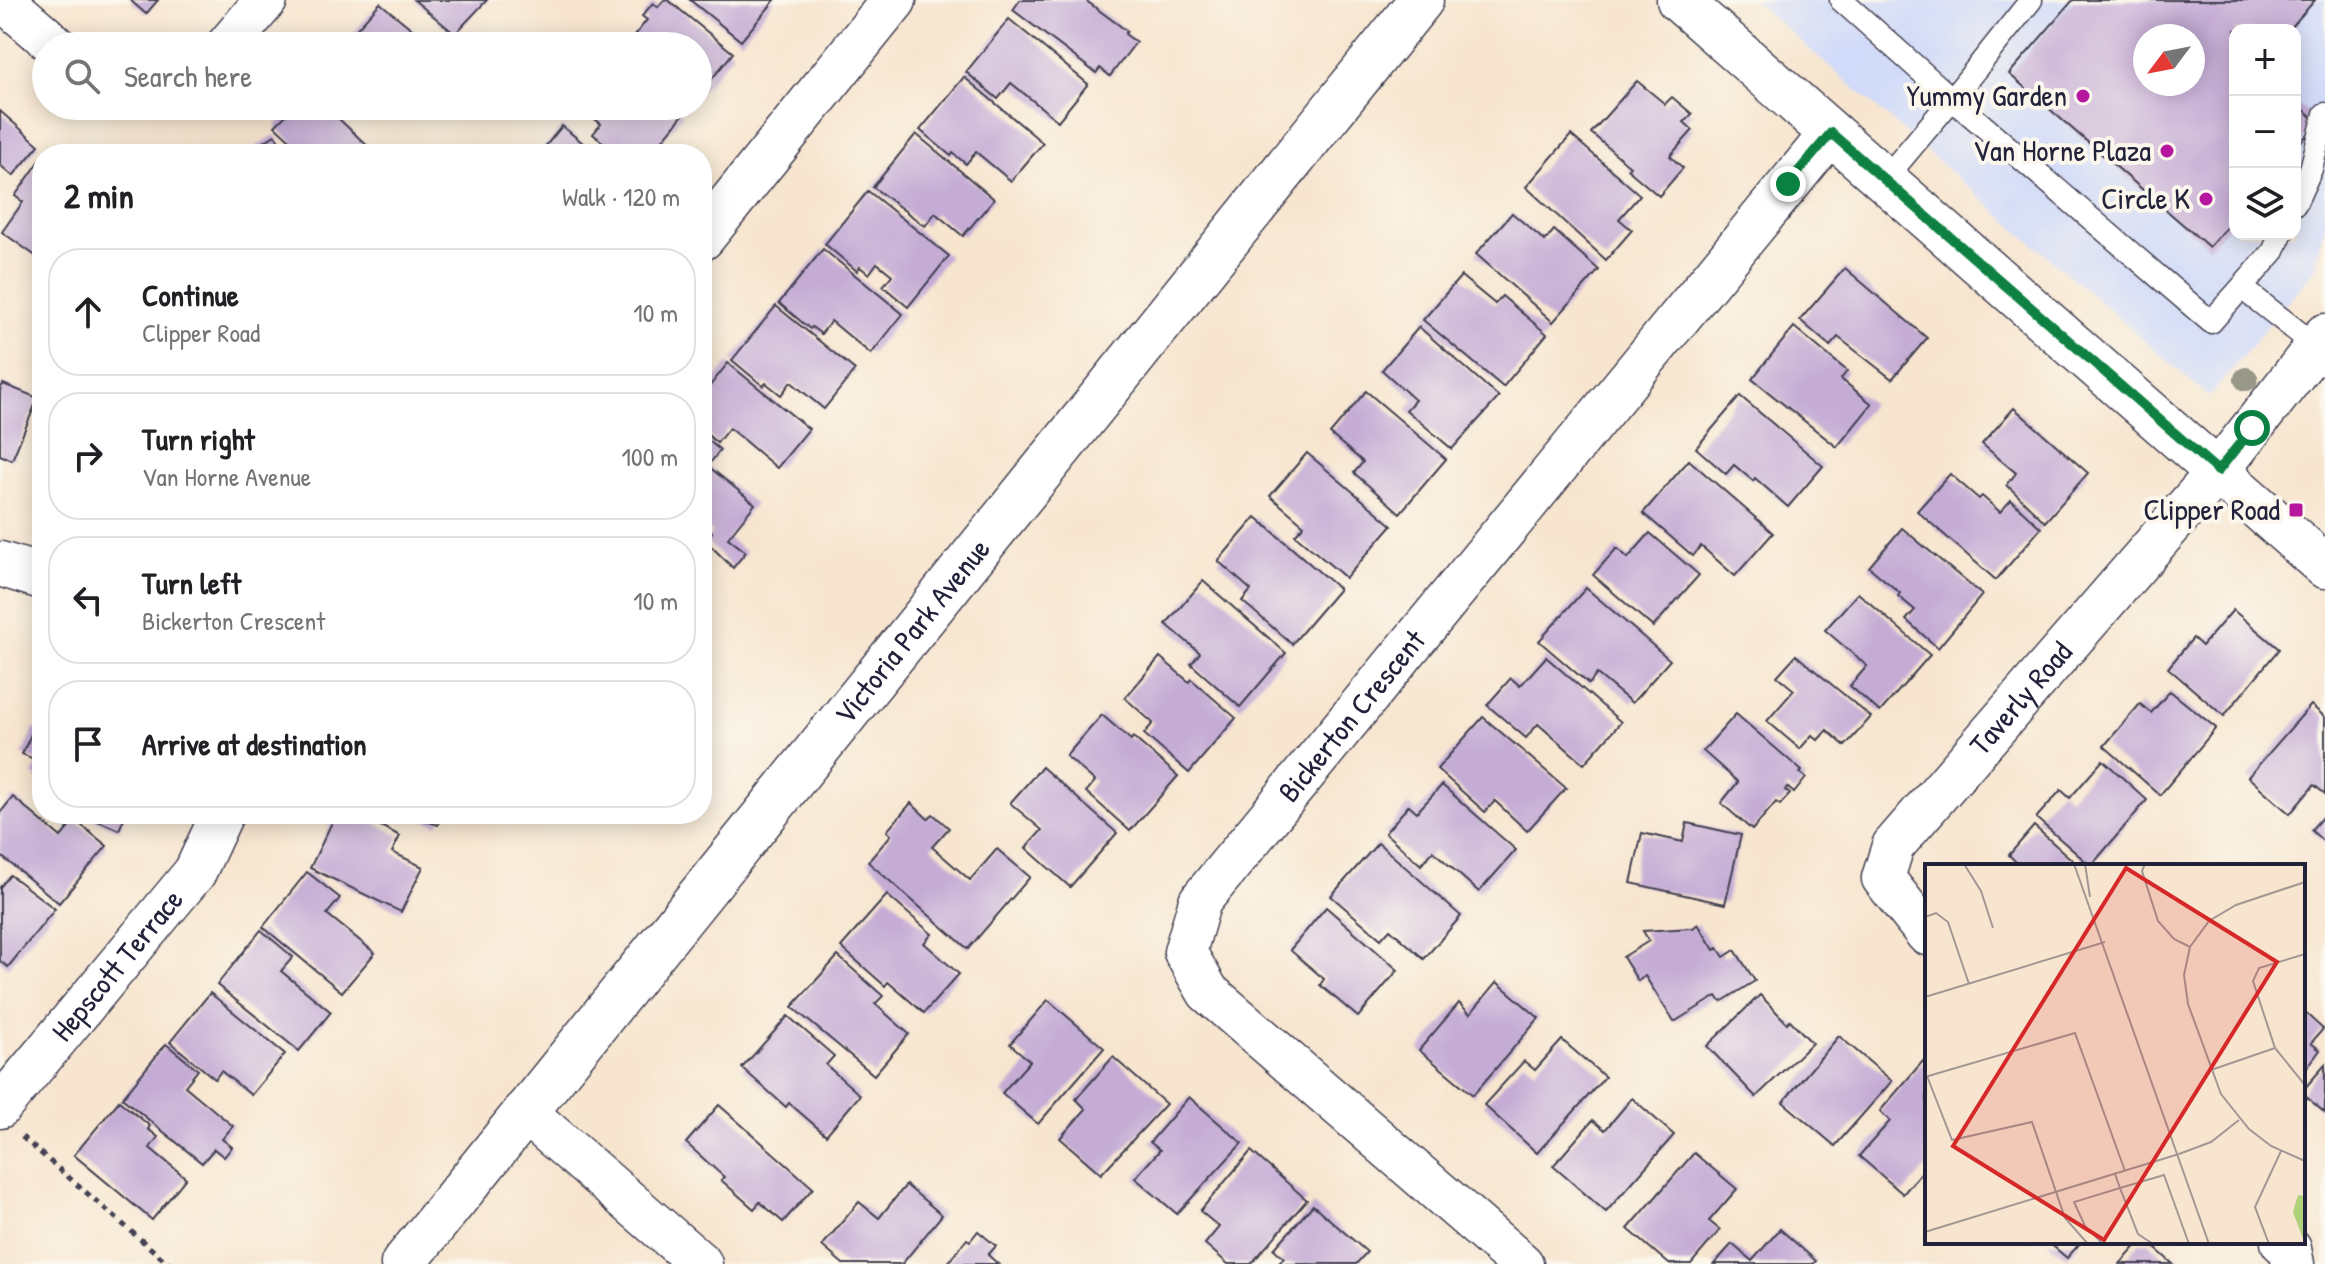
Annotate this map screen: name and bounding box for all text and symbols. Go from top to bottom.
north arrow [2133,24,2205,96]
map controls [2229,24,2301,240]
button: + [2229,24,2301,96]
search box [32,32,712,120]
icon: search [60,54,104,98]
text: Search here [124,56,252,96]
place label: Yummy Garden [1906,75,2067,115]
marker: Yummy Garden [2074,87,2092,105]
button: − [2229,96,2301,168]
place label: Van Horne Plaza [1973,130,2151,170]
marker: Van Horne Plaza [2158,142,2176,160]
route end [1770,166,1806,202]
button: layers [2229,168,2301,240]
text: 2 min [64,173,134,219]
place label: Circle K [2101,178,2190,218]
text: Walk · 120 m [562,179,680,214]
marker: Circle K [2197,190,2215,208]
text: Continue [142,275,239,315]
icon: ahead [66,290,110,334]
text: 10 m [633,295,678,330]
text: Clipper Road [142,315,260,350]
route start [2234,410,2270,446]
text: Turn right [142,419,255,459]
icon: right [66,434,110,478]
text: 100 m [622,439,678,474]
text: Van Horne Avenue [142,459,311,494]
place label: Clipper Road [2144,489,2280,529]
marker: Clipper Road [2287,501,2305,519]
street label: Victoria Park Avenue [825,530,999,732]
text: Turn left [142,563,241,603]
icon: left [66,578,110,622]
text: 10 m [633,583,678,618]
text: Bickerton Crescent [142,603,325,638]
street label: Bickerton Crescent [1269,621,1434,810]
street label: Taverly Road [1960,632,2081,763]
icon: arrive [66,722,110,766]
text: Arrive at destination [142,724,367,764]
inset map [1925,864,2305,1244]
street label: Hepscott Terrace [42,880,192,1049]

